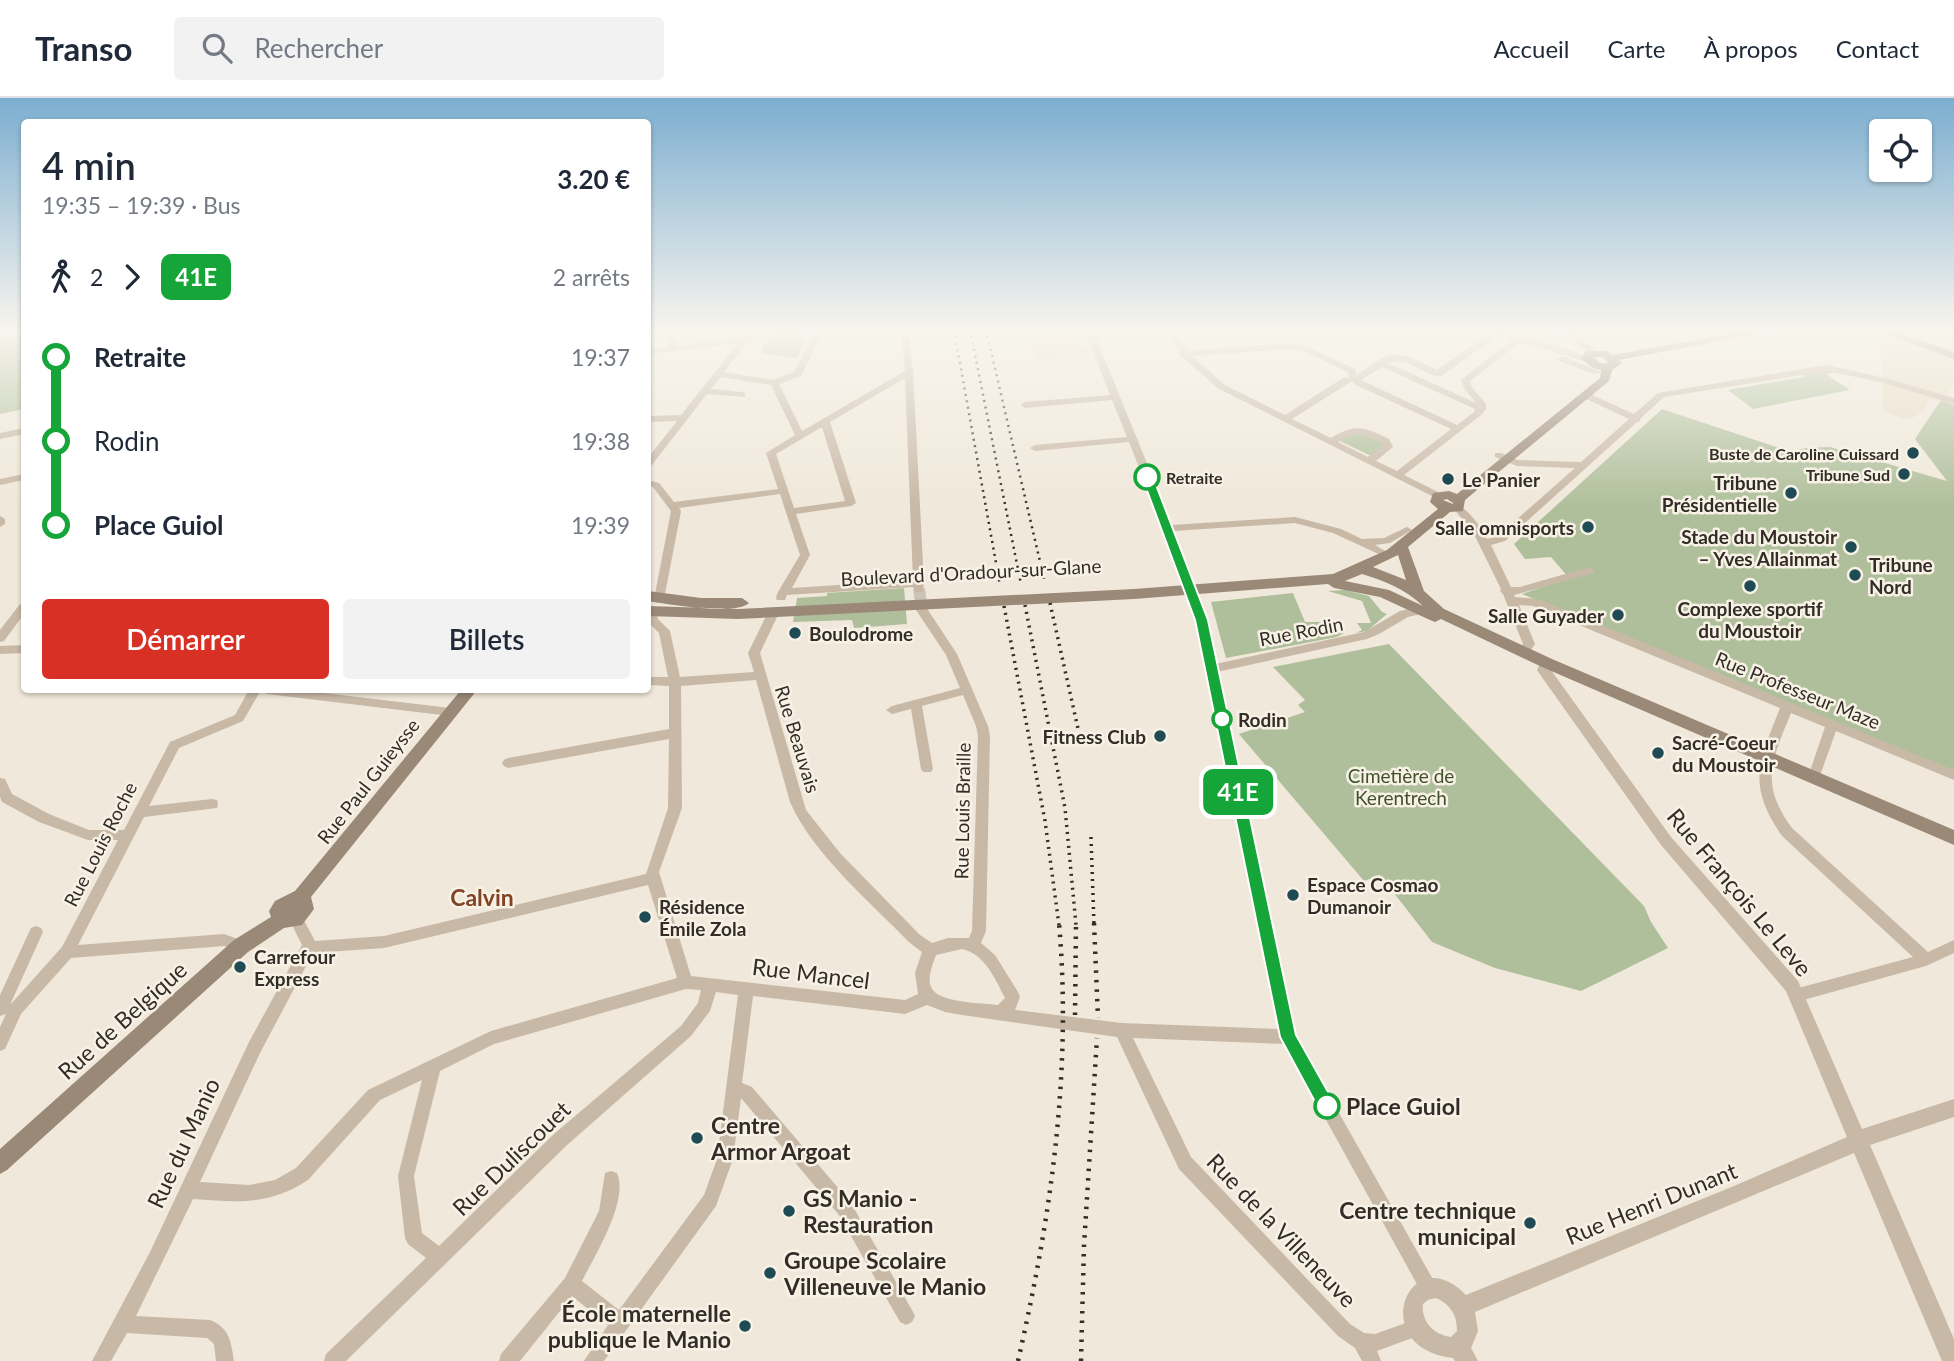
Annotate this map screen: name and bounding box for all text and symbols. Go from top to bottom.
search box [174,17,664,80]
text: Transo [35,28,132,68]
icon: search [198,29,236,67]
text: Rechercher [254,32,383,64]
text: Accueil [1493,34,1569,63]
text: Carte [1607,34,1665,63]
text: À propos [1703,34,1798,63]
text: Contact [1836,34,1919,63]
map controls [1869,119,1932,182]
button: locate [1869,119,1932,182]
text: 4 min [42,142,136,188]
text: 3.20 € [557,163,630,195]
text: 19:35 – 19:39 · Bus [42,191,241,219]
icon: walk [42,258,80,296]
icon: forward [113,258,151,296]
text: 41E [175,262,217,291]
text: 2 [90,263,103,291]
text: 2 arrêts [553,263,630,291]
text: Retraite [94,341,186,373]
text: 19:37 [571,343,630,371]
text: Rodin [94,425,160,457]
text: 19:38 [571,427,630,455]
place label: Buste de Caroline Cuissard [1709,444,1899,463]
marker: Buste de Caroline Cuissard [1905,445,1921,461]
marker: Retraite [1134,464,1160,490]
place label: Tribune Sud [1806,465,1890,484]
marker: Tribune Sud [1896,466,1912,482]
place label: Retraite [1166,468,1223,487]
place label: Le Panier [1462,468,1541,491]
marker: Le Panier [1440,471,1456,487]
place label: Tribune Présidentielle [1662,471,1777,516]
marker: Tribune Présidentielle [1783,485,1799,501]
text: Place Guiol [94,509,224,541]
text: 19:39 [571,511,630,539]
place label: Salle omnisports [1435,516,1574,539]
marker: Salle omnisports [1580,519,1596,535]
place label: Stade du Moustoir – Yves Allainmat [1681,525,1838,570]
marker: Stade du Moustoir – Yves Allainmat [1843,539,1859,555]
place label: Tribune Nord [1869,553,1933,598]
street label: Boulevard d'Oradour-sur-Glane [840,554,1102,590]
marker: Tribune Nord [1847,567,1863,583]
marker: Complexe sportif du Moustoir [1742,578,1758,594]
place label: Complexe sportif du Moustoir [1677,597,1823,642]
button: Démarrer [42,599,329,679]
button: Billets [343,599,630,679]
place label: Salle Guyader [1488,604,1605,627]
marker: Salle Guyader [1610,607,1626,623]
street label: Rue Rodin [1257,612,1345,650]
place label: Boulodrome [809,622,913,645]
marker: Boulodrome [787,625,803,641]
street label: Rue Professeur Maze [1712,646,1884,734]
street label: Rue Beauvais [771,683,825,795]
place label: Rodin [1238,708,1287,731]
marker: Rodin [1212,709,1232,729]
street label: Rue Paul Guieysse [312,714,424,848]
place label: Fitness Club [1042,725,1146,748]
marker: Fitness Club [1152,728,1168,744]
place label: Sacré-Coeur du Moustoir [1672,731,1777,776]
street label: Rue Louis Braille [949,742,975,880]
marker: Sacré-Coeur du Moustoir [1650,745,1666,761]
park label: Cimetière de Kerentrech [1348,764,1454,809]
line badge: 41E [1198,769,1278,815]
text: 41E [1217,777,1259,806]
street label: Rue Louis Roche [59,778,141,910]
street label: Rue François Le Leve [1662,803,1818,981]
place label: Espace Cosmao Dumanoir [1307,873,1439,918]
district label: Calvin [450,883,514,911]
marker: Espace Cosmao Dumanoir [1285,887,1301,903]
place label: Résidence Émile Zola [659,895,746,940]
marker: Résidence Émile Zola [637,909,653,925]
place label: Carrefour Express [254,945,336,990]
street label: Rue Mancel [751,952,871,994]
street label: Rue de Belgique [52,955,192,1085]
marker: Carrefour Express [232,959,248,975]
street label: Rue du Manio [141,1074,225,1212]
place label: Place Guiol [1346,1092,1461,1120]
marker: Place Guiol [1314,1093,1340,1119]
street label: Rue Duliscouet [446,1094,576,1221]
place label: Centre Armor Argoat [710,1111,851,1165]
marker: Centre Armor Argoat [689,1130,705,1146]
street label: Rue de la Villeneuve [1201,1147,1363,1313]
street label: Rue Henri Dunant [1561,1156,1741,1250]
place label: GS Manio - Restauration [803,1184,934,1238]
place label: Centre technique municipal [1339,1196,1516,1250]
marker: GS Manio - Restauration [781,1203,797,1219]
marker: Centre technique municipal [1522,1215,1538,1231]
place label: Groupe Scolaire Villeneuve le Manio [783,1246,986,1300]
marker: Groupe Scolaire Villeneuve le Manio [762,1265,778,1281]
place label: École maternelle publique le Manio [548,1299,731,1353]
marker: École maternelle publique le Manio [737,1318,753,1334]

